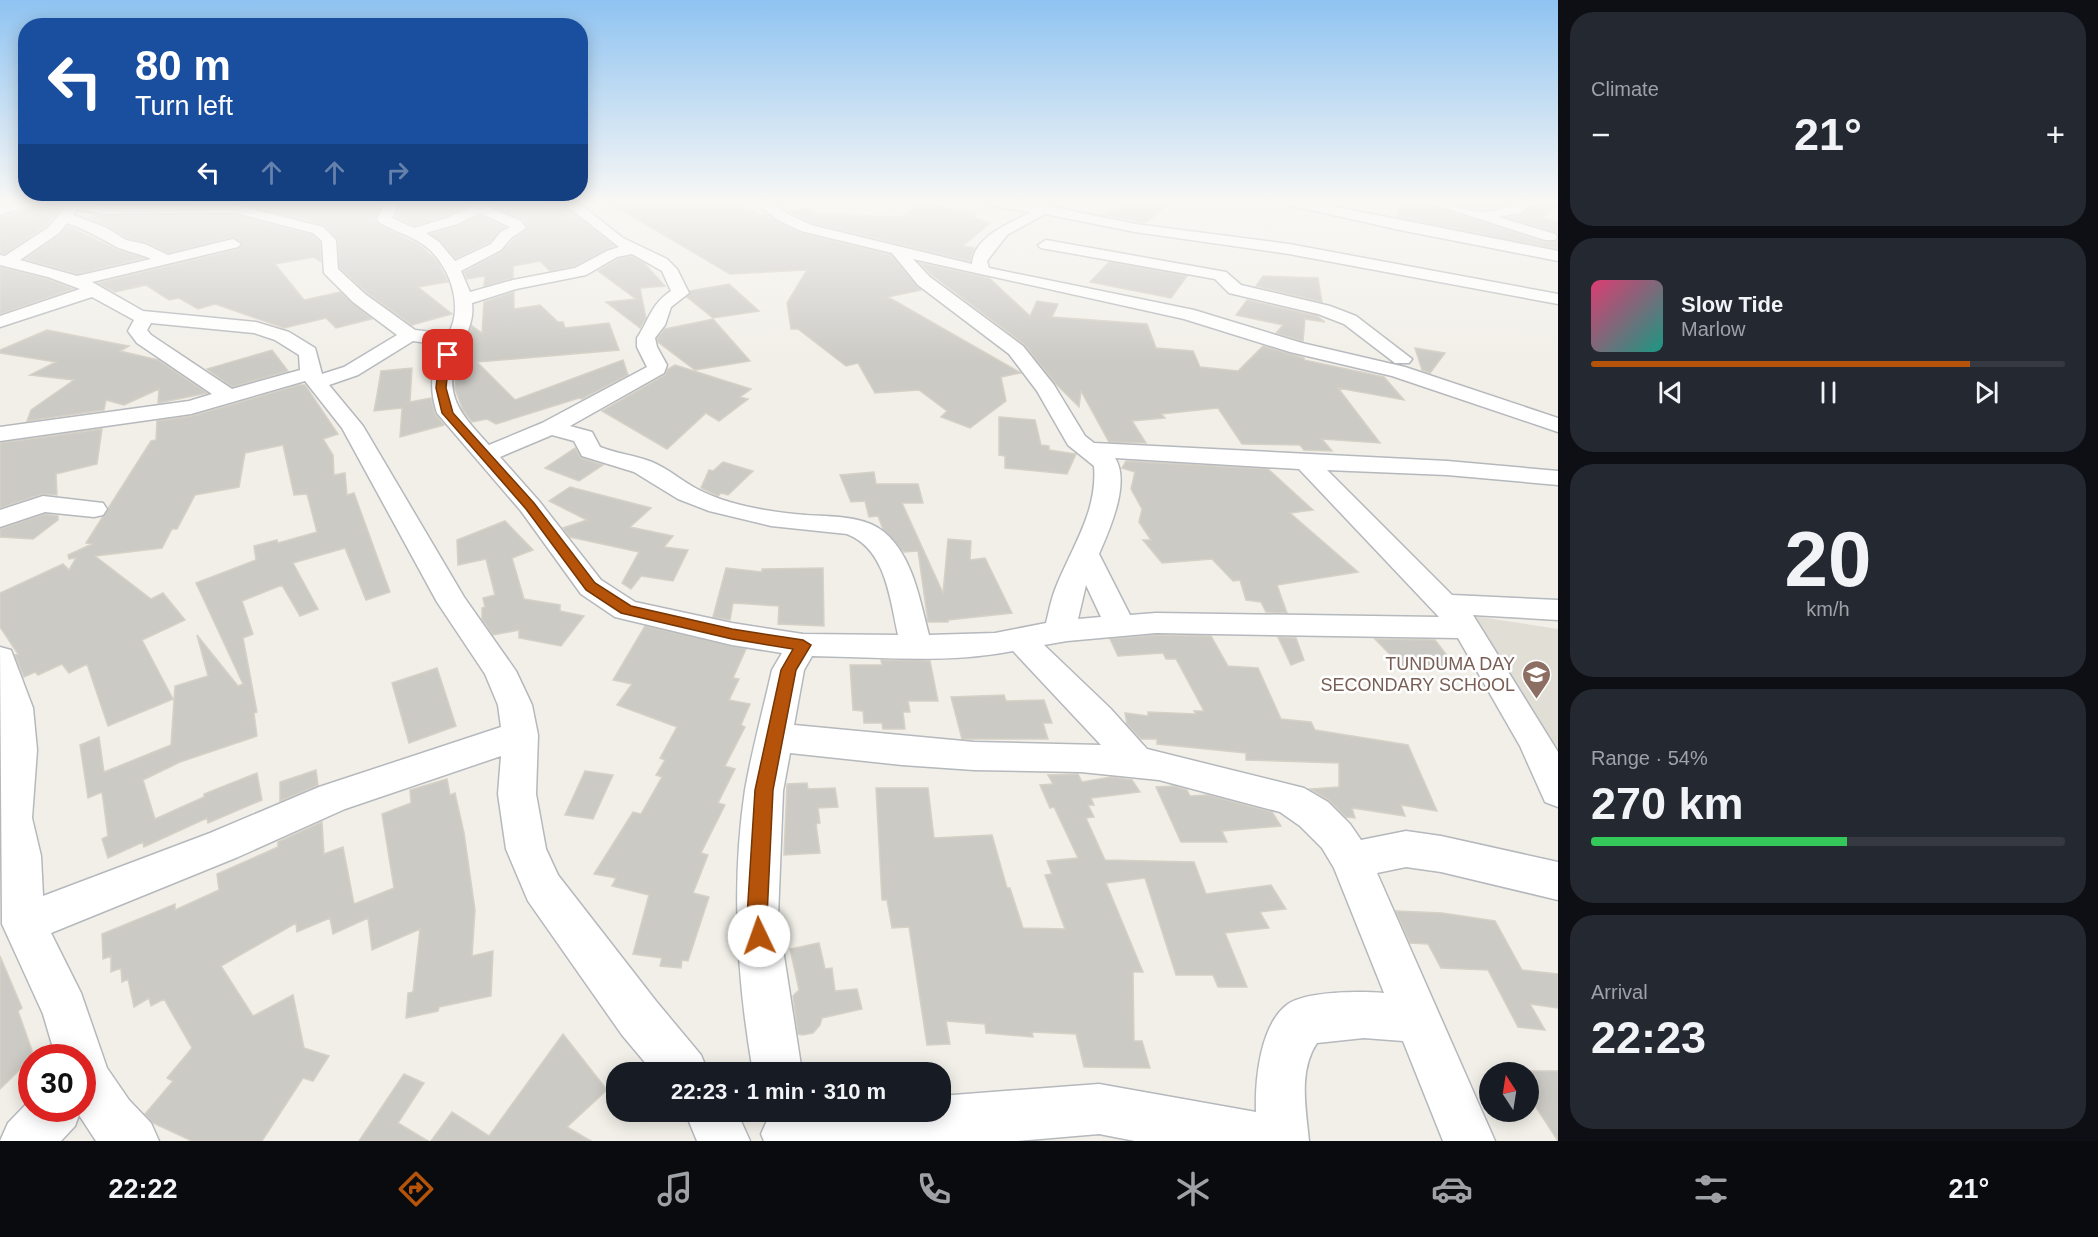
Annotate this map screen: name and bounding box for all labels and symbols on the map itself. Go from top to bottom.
pin [422,329,473,380]
place label: TUNDUMA DAY SECONDARY SCHOOL [1321,654,1515,695]
school or university icon: TUNDUMA DAY SECONDARY SCHOOL [1520,658,1552,700]
position arrow [727,904,791,968]
speed limit sign: 30 [18,1044,96,1122]
north arrow [1479,1062,1539,1122]

